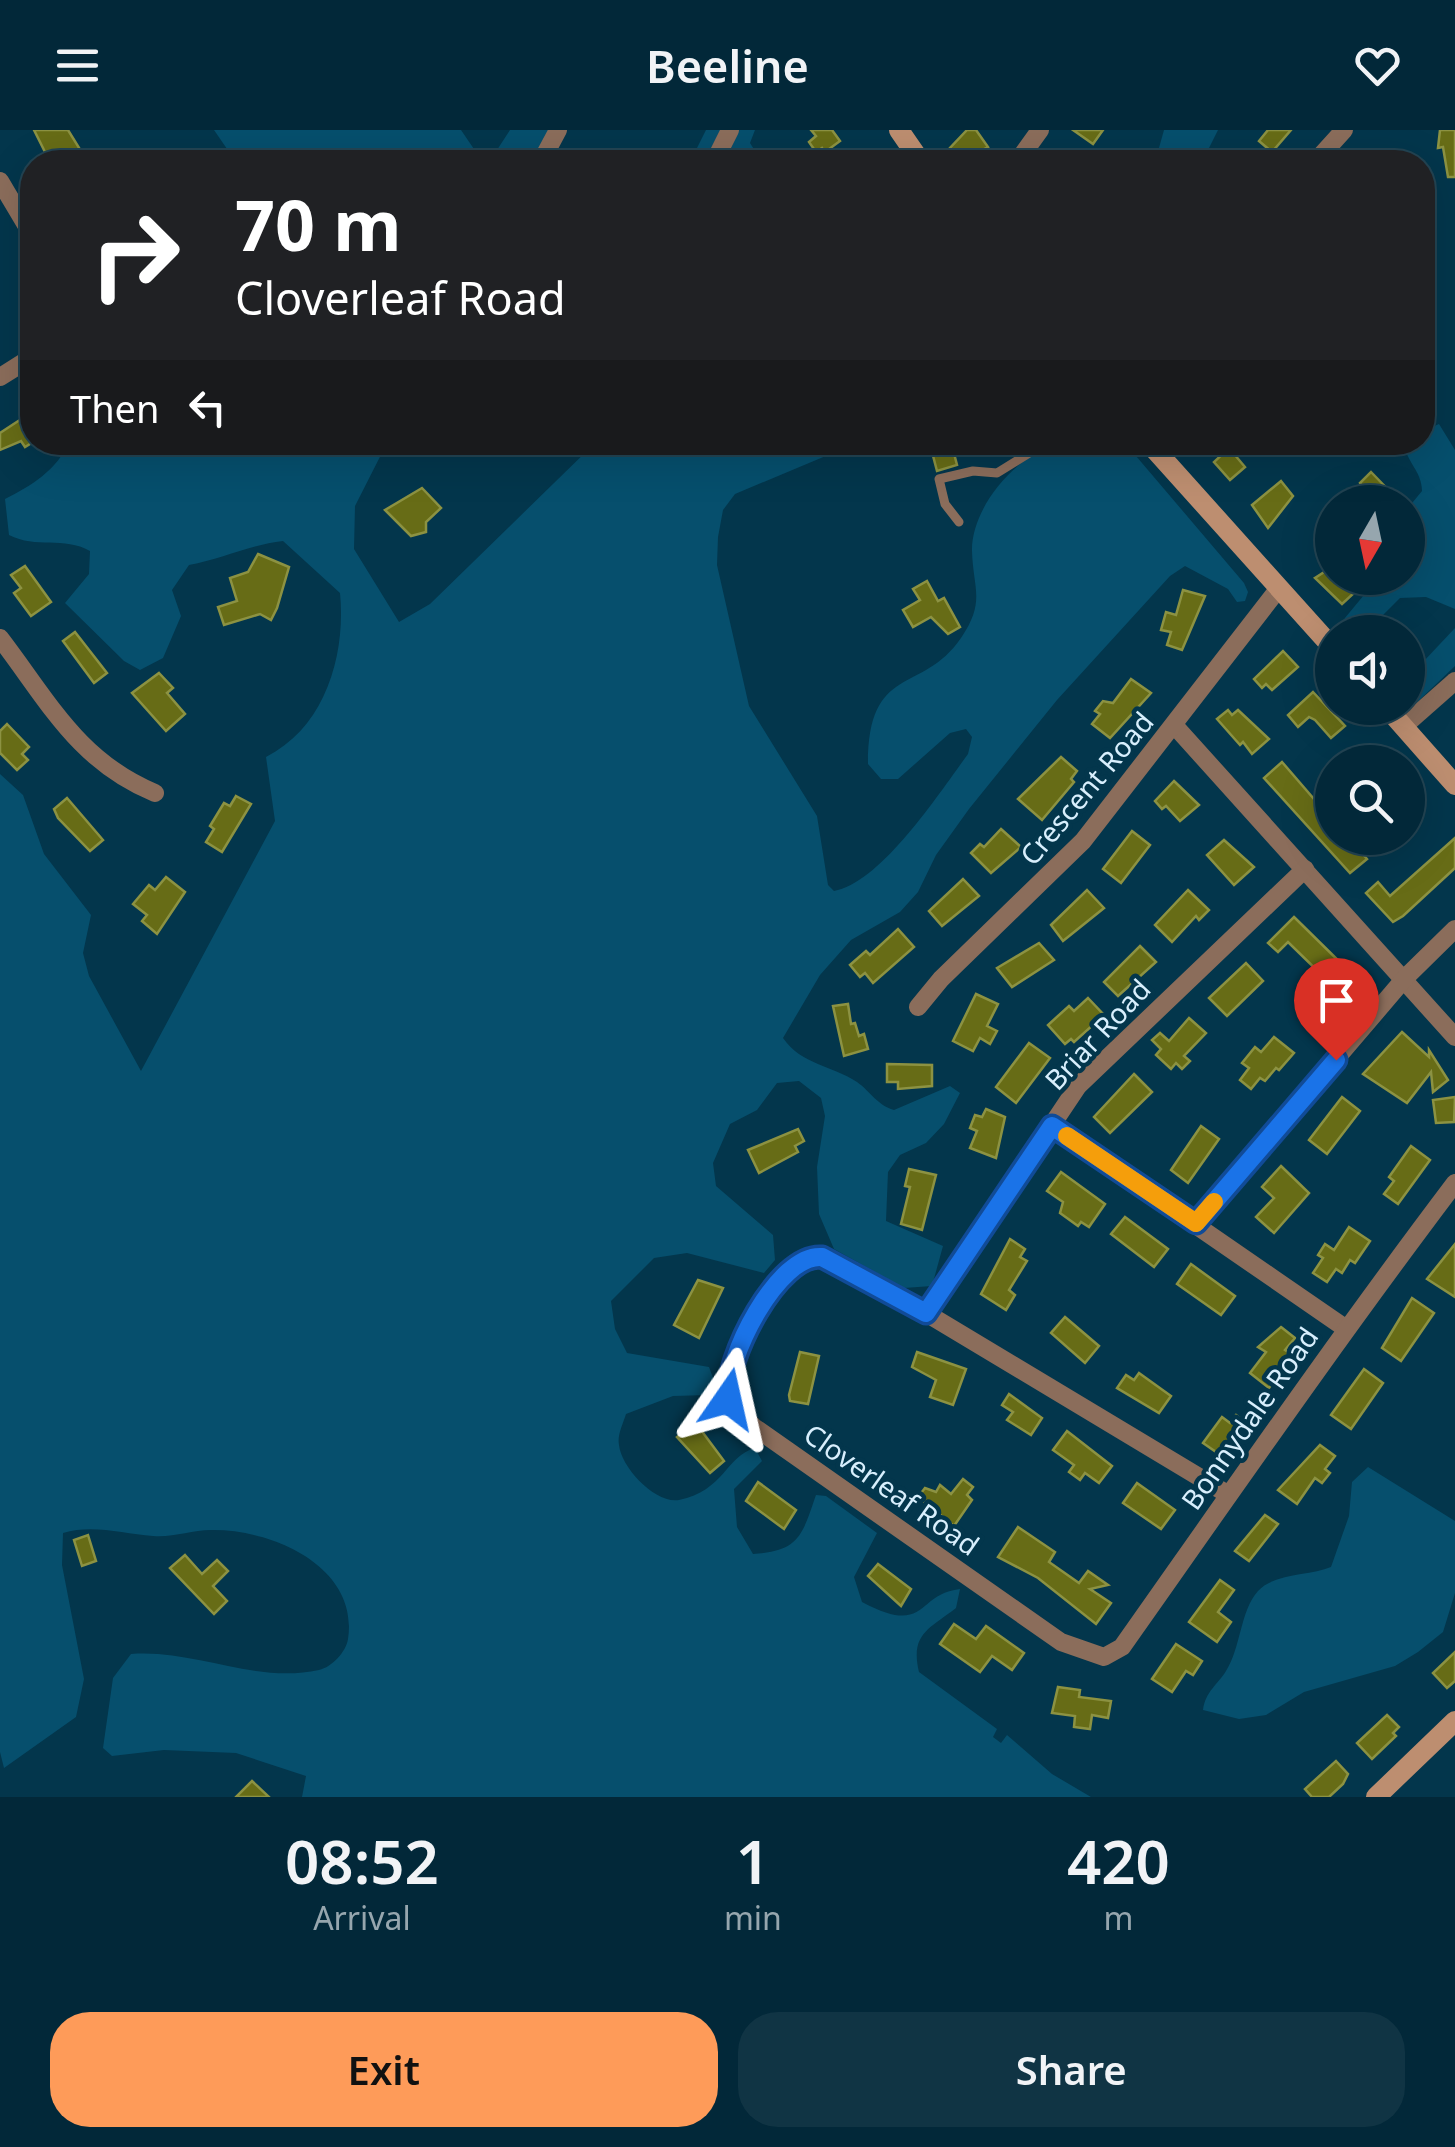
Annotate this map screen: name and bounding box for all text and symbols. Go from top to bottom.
text: Beeline [646,35,809,96]
icon: menu [50,38,105,93]
icon: heart [1350,38,1405,93]
text: 70 m [235,176,402,272]
icon: right [70,190,200,320]
text: Cloverleaf Road [235,267,566,328]
icon: left [180,380,235,435]
text: Then [70,382,160,434]
north arrow [1315,485,1425,595]
map controls [1315,485,1425,855]
button: sound [1315,615,1425,725]
street label: Crescent Road [1011,703,1161,873]
button: search [1315,745,1425,855]
pin [1294,958,1379,1061]
street label: Briar Road [1036,970,1158,1098]
icon: arrive [1309,973,1364,1028]
street label: Bonnydale Road [1172,1319,1326,1517]
position arrow [676,1347,780,1451]
street label: Cloverleaf Road [797,1414,987,1564]
text: 08:52 [285,1820,439,1902]
text: 1 [736,1820,770,1902]
text: 420 [1067,1820,1170,1902]
text: Arrival [313,1896,411,1939]
text: min [724,1896,782,1939]
text: m [1103,1896,1133,1939]
button: Exit [50,2012,718,2127]
button: Share [738,2012,1405,2127]

